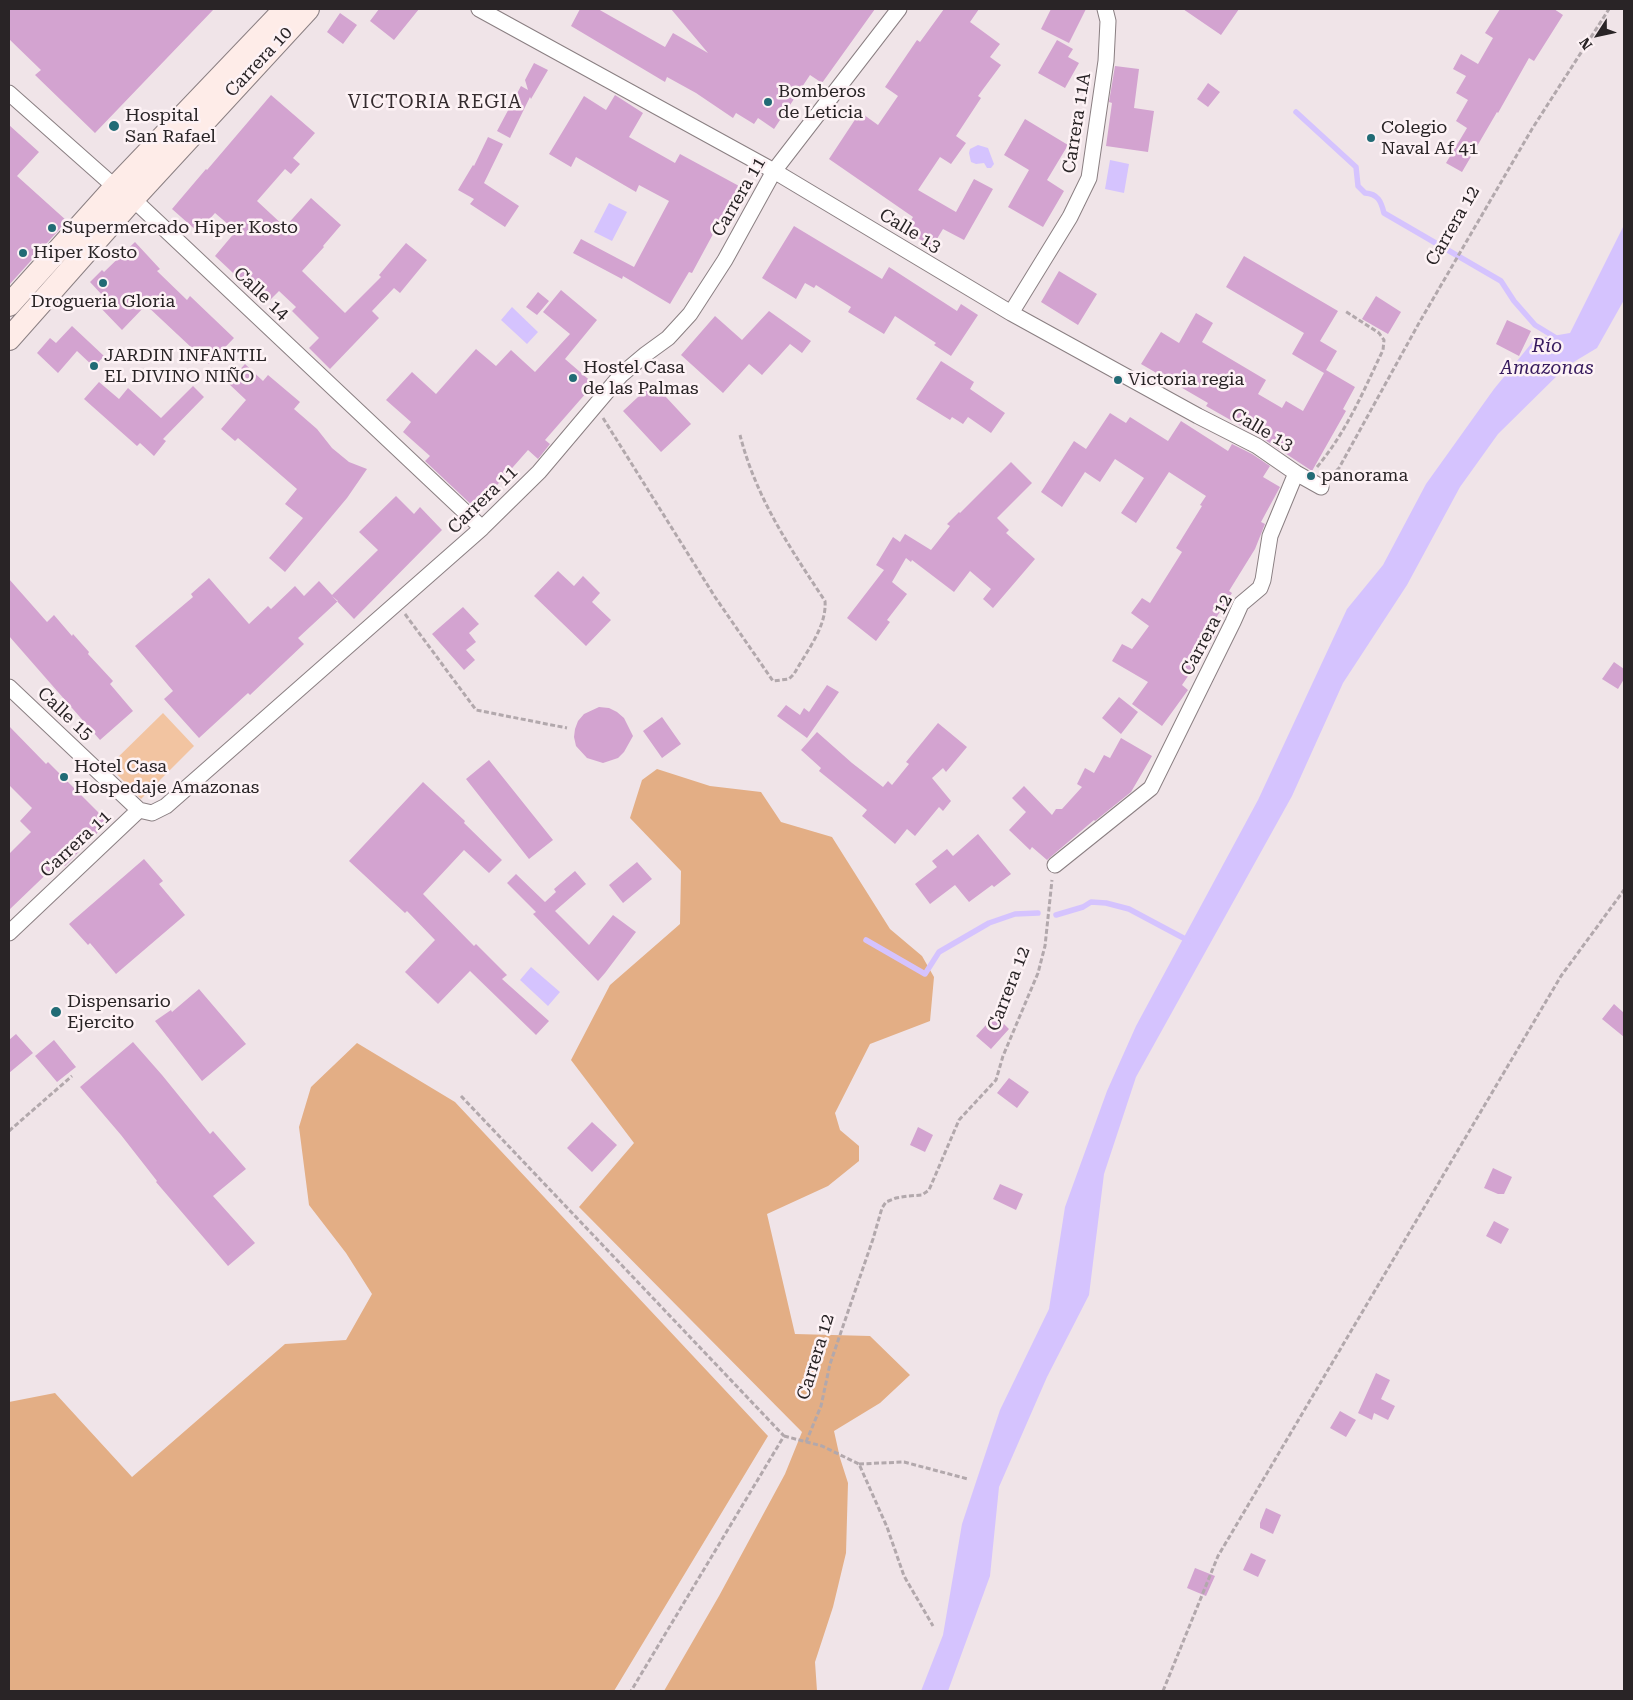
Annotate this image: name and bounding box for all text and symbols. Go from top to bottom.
north arrow [1573,10,1623,60]
street label: Carrera 10 [221,22,297,102]
text: N [1576,35,1595,53]
street label: Carrera 11A [1058,71,1096,175]
place label: Bomberos de Leticia [778,81,866,124]
district label: VICTORIA REGIA [346,91,524,113]
marker: Bomberos de Leticia [762,96,774,108]
place label: Hospital San Rafael [125,105,216,148]
place label: Colegio Naval Af 41 [1381,117,1479,160]
marker: Hospital San Rafael [107,119,121,133]
marker: Colegio Naval Af 41 [1365,132,1377,144]
street label: Carrera 11 [707,153,771,241]
street label: Carrera 12 [1421,182,1485,270]
street label: Calle 13 [875,204,945,258]
place label: Supermercado Hiper Kosto [62,217,298,239]
marker: Supermercado Hiper Kosto [46,222,58,234]
place label: Hiper Kosto [33,242,137,264]
marker: Hiper Kosto [17,247,29,259]
street label: Calle 14 [229,263,293,325]
marker: Drogueria Gloria [97,277,109,289]
place label: Drogueria Gloria [31,291,175,313]
water label: Río Amazonas [1500,335,1594,379]
place label: JARDIN INFANTIL EL DIVINO NIÑO [104,345,267,388]
place label: Hostel Casa de las Palmas [583,357,699,399]
marker: JARDIN INFANTIL EL DIVINO NIÑO [88,360,100,372]
place label: Victoria regia [1128,369,1244,391]
marker: Hostel Casa de las Palmas [567,372,579,384]
marker: Victoria regia [1112,374,1124,386]
street label: Calle 13 [1227,404,1297,456]
street label: Carrera 11 [444,461,522,539]
place label: panorama [1321,465,1408,487]
marker: panorama [1305,470,1317,482]
street label: Carrera 12 [1177,591,1237,679]
street label: Calle 15 [33,683,97,745]
place label: Hotel Casa Hospedaje Amazonas [74,756,259,799]
marker: Hotel Casa Hospedaje Amazonas [58,771,70,783]
street label: Carrera 11 [36,806,116,882]
street label: Carrera 12 [983,944,1035,1034]
place label: Dispensario Ejercito [67,991,171,1034]
marker: Dispensario Ejercito [49,1005,63,1019]
street label: Carrera 12 [793,1311,839,1403]

